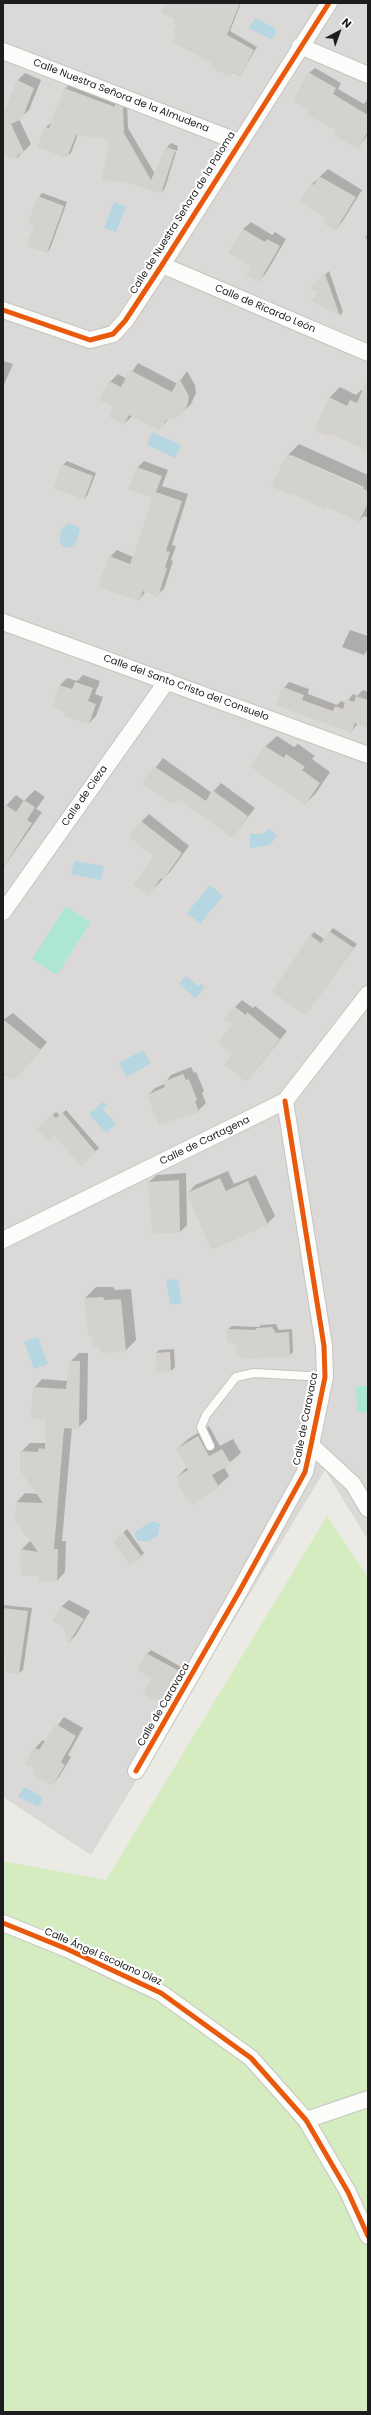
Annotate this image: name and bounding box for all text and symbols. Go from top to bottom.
north arrow [319,12,359,52]
text: N [338,14,355,32]
street label: Calle Nuestra Señora de la Almudena [31,57,211,135]
street label: Calle de Nuestra Señora de la Paloma [128,129,238,297]
street label: Calle de Ricardo León [213,282,317,336]
street label: Calle del Santo Cristo del Consuelo [102,652,270,724]
street label: Calle de Cieza [60,763,110,829]
street label: Calle de Cartagena [158,1114,252,1168]
street label: Calle de Caravaca [291,1372,321,1466]
street label: Calle de Caravaca [135,1661,193,1749]
street label: Calle Ángel Escolano Díez [42,1926,164,1988]

